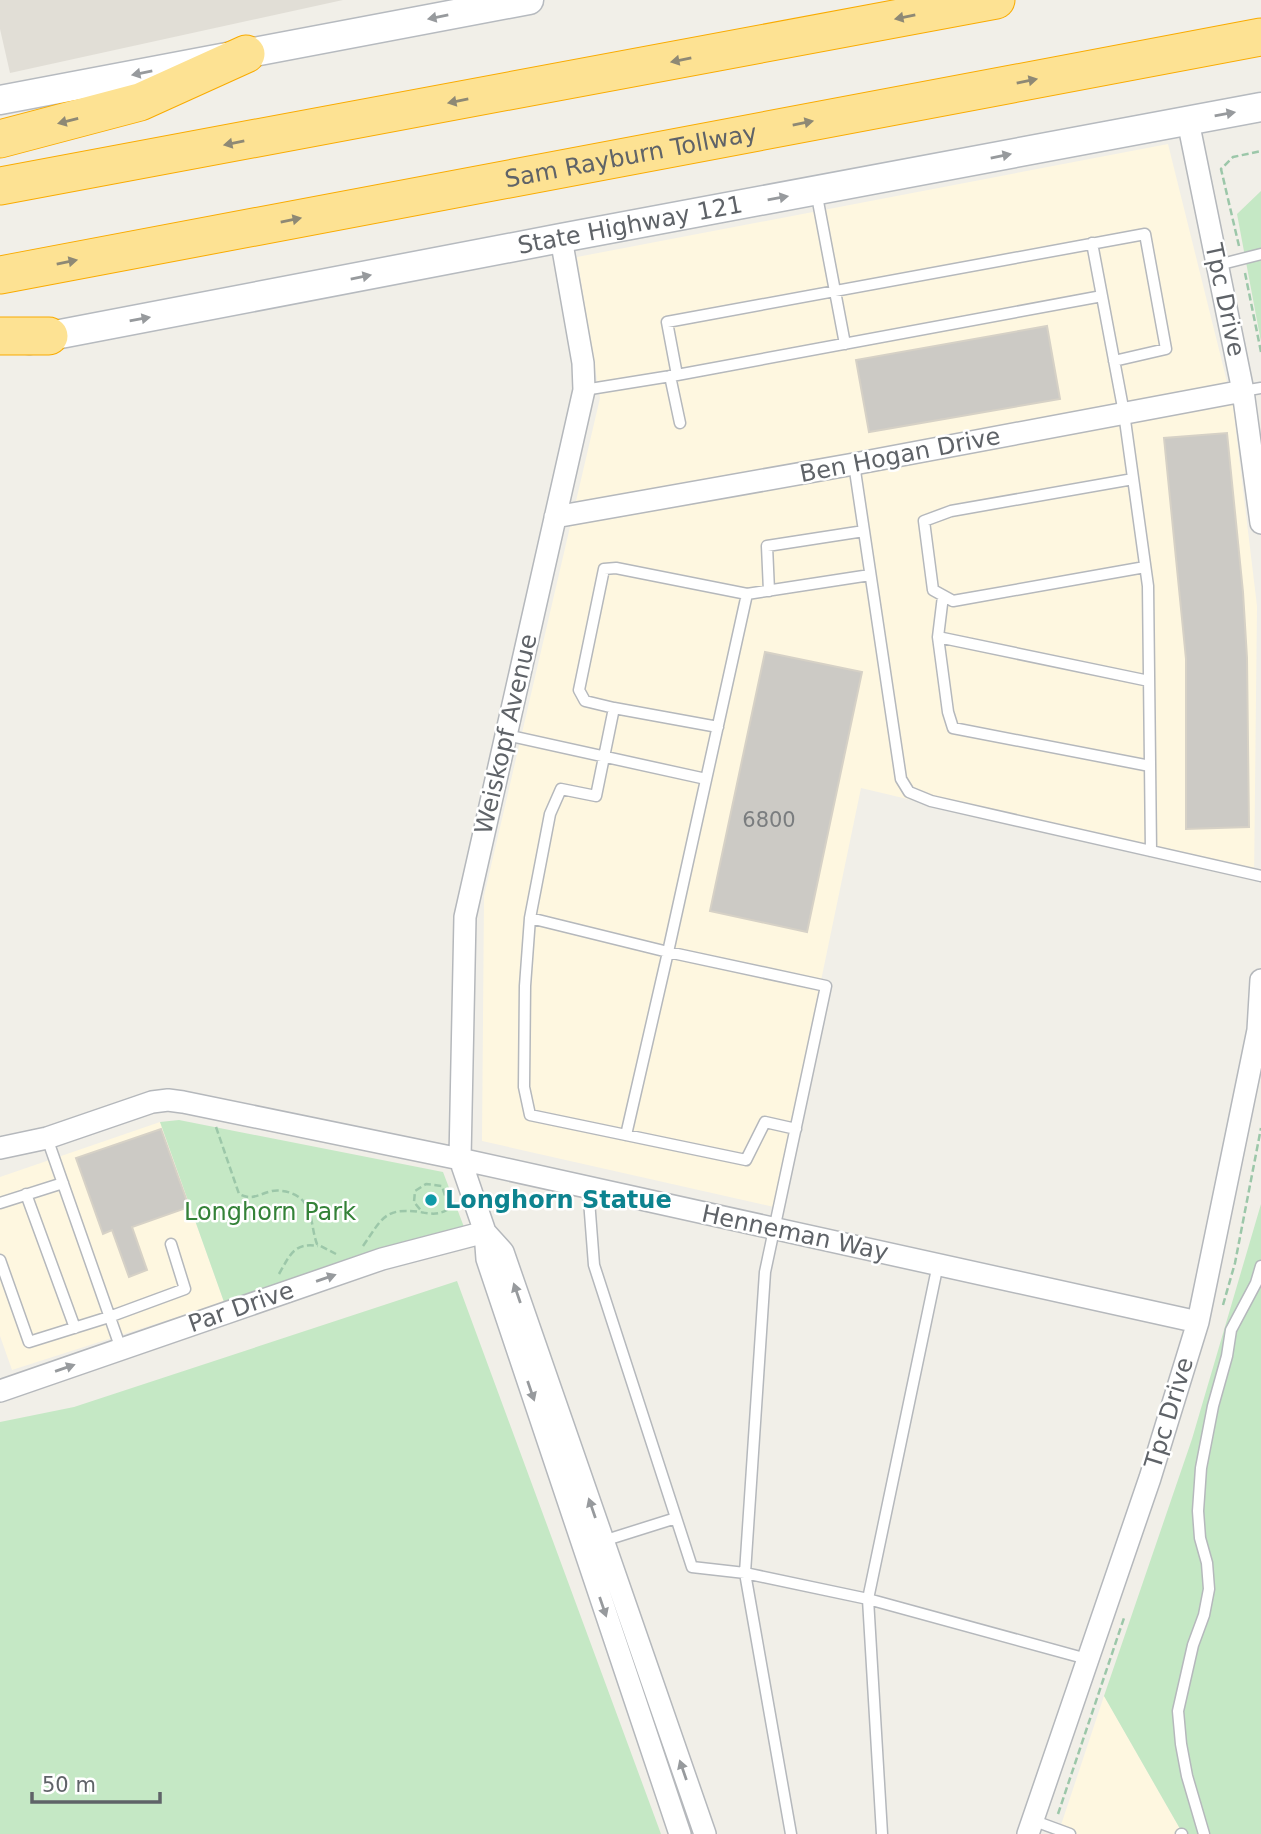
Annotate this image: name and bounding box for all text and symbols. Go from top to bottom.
one-way arrow [427,12,449,23]
one-way arrow [894,12,916,23]
one-way arrow [670,55,692,66]
one-way arrow [131,68,153,79]
one-way arrow [1016,75,1038,86]
one-way arrow [446,96,468,107]
one-way arrow [1214,108,1236,119]
one-way arrow [57,116,79,127]
one-way arrow [792,117,814,128]
street label: Sam Rayburn Tollway [502,118,759,193]
one-way arrow [223,138,245,149]
one-way arrow [990,150,1012,161]
street label: State Highway 121 [515,190,745,260]
one-way arrow [767,192,789,203]
one-way arrow [280,214,302,225]
street label: Tpc Drive [1199,240,1251,359]
one-way arrow [56,256,78,267]
one-way arrow [350,271,372,282]
one-way arrow [129,313,151,324]
street label: Ben Hogan Drive [797,422,1003,488]
street label: Weiskopf Avenue [469,631,543,837]
house number: 6800 [742,808,796,832]
place label: Longhorn Statue [445,1186,672,1214]
marker: Longhorn Statue [423,1192,439,1208]
park label: Longhorn Park [184,1198,356,1226]
street label: Henneman Way [699,1200,891,1266]
one-way arrow [316,1272,337,1283]
street label: Par Drive [185,1276,297,1338]
one-way arrow [511,1283,522,1304]
street label: Tpc Drive [1139,1354,1199,1473]
one-way arrow [54,1362,75,1373]
one-way arrow [526,1381,537,1402]
one-way arrow [586,1498,597,1519]
one-way arrow [598,1596,609,1617]
one-way arrow [677,1759,688,1780]
scale bar [32,1760,159,1804]
text: 50 m [42,1773,96,1797]

